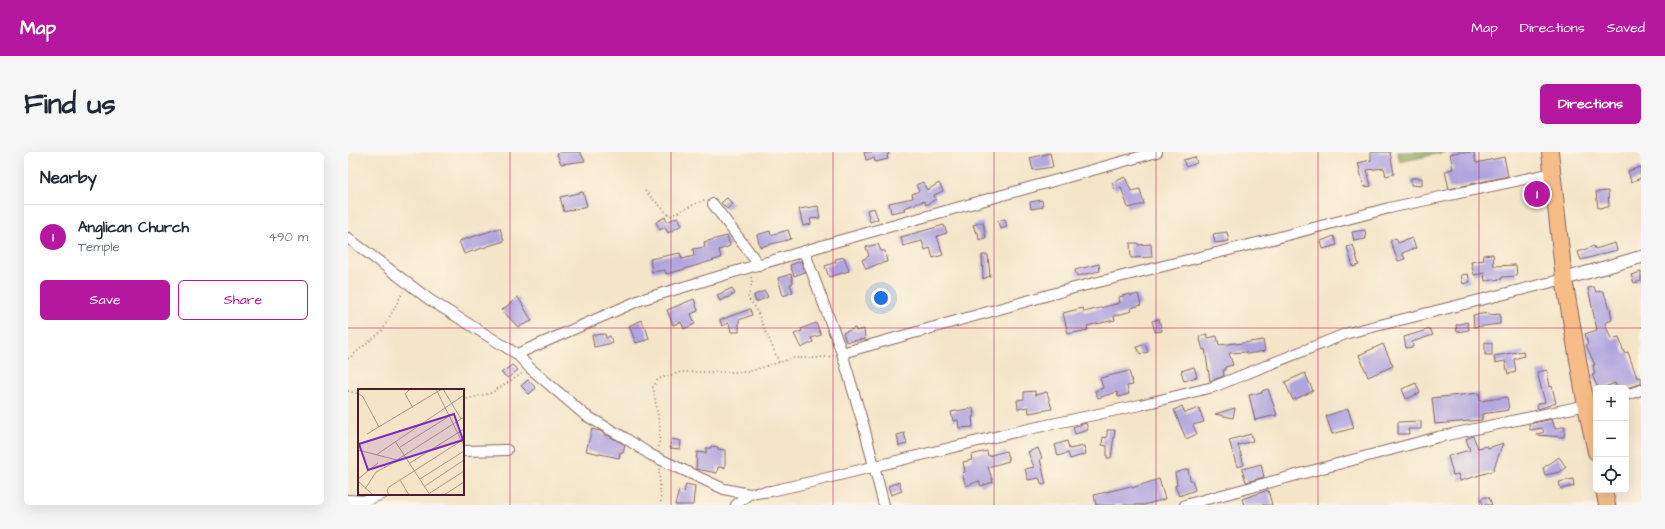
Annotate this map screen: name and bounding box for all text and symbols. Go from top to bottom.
text: Map [20,15,56,42]
text: Map [1471,18,1498,38]
text: Directions [1520,18,1585,38]
text: Saved [1607,18,1645,38]
button: Directions [1540,84,1641,124]
text: Find us [24,85,115,124]
text: Nearby [40,166,97,190]
pin: 1 [1524,179,1550,209]
text: Anglican Church [78,217,189,238]
text: 1 [52,228,54,246]
text: 490 m [268,228,308,246]
text: Temple [78,238,120,256]
button: Save [40,280,170,320]
button: Share [178,280,308,320]
your location [871,288,891,308]
map controls [1593,385,1629,493]
button: + [1593,385,1629,421]
inset map [358,389,464,495]
button: − [1593,421,1629,457]
button: locate [1593,457,1629,493]

